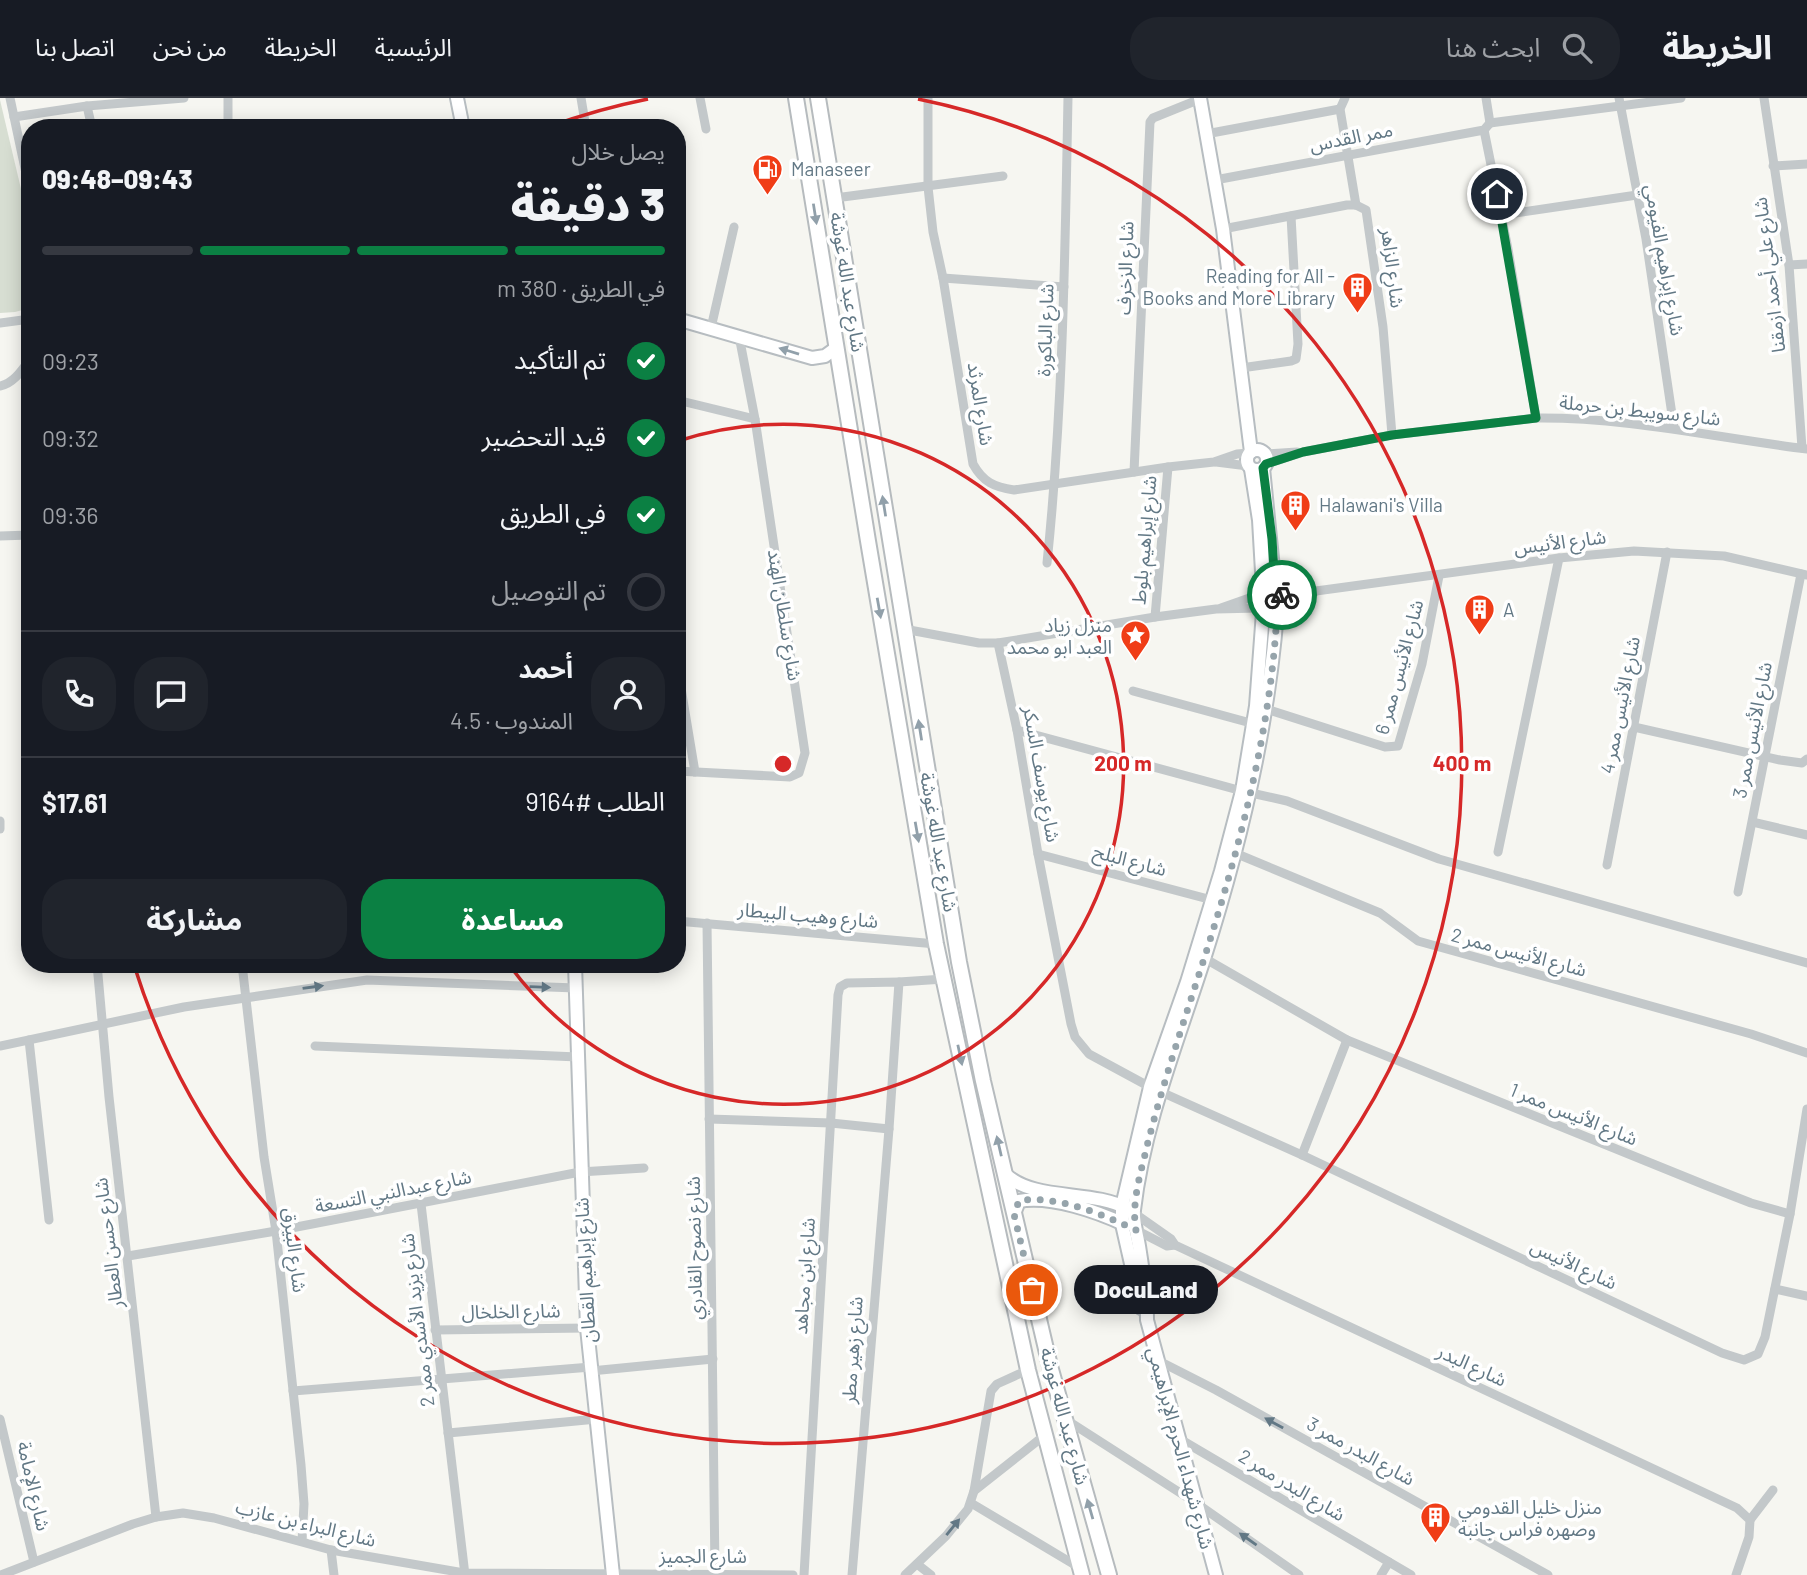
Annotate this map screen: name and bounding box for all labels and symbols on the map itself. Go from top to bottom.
street label: ممر القدس [1307,117,1395,157]
fuel station icon: Manaseer [751,152,785,196]
place label: Manaseer [791,157,871,180]
pin [1467,164,1527,224]
street label: شارع إبراهيم الفيومي [1637,182,1690,338]
street label: شارع علي أحمد ازمقنا [1748,195,1794,354]
one-way arrow [810,203,821,225]
street label: شارع عبد الله غوشة [823,210,871,354]
street label: شارع الزخرف [1111,221,1141,315]
street label: شارع الزاهر [1374,226,1410,310]
place label: Reading for All - Books and More Library [1143,264,1335,309]
building icon: Reading for All - Books and More Library [1341,270,1375,314]
street label: شارع الباكورة [1031,283,1061,377]
one-way arrow [778,345,799,355]
street label: شارع المرثد [961,361,999,448]
street label: شارع سويبط بن حرملة [1558,390,1722,432]
street label: شارع إبراهيم بلوط [1126,475,1165,606]
building icon: Halawani's Villa [1279,488,1313,532]
place label: Halawani's Villa [1319,493,1443,516]
one-way arrow [878,495,889,517]
street label: شارع الأنيس [1513,524,1608,562]
street label: شارع سلطان الهند [761,547,807,683]
courier [1247,560,1317,630]
building icon: A [1463,593,1497,637]
one-way arrow [874,597,885,619]
street label: شارع الأنيس ممر 6 [1369,597,1430,738]
place label: A [1503,598,1515,621]
place label: منزل زياد العبد ابو محمد [1007,613,1112,659]
place icon: منزل زياد العبد ابو محمد [1118,619,1152,663]
street label: شارع الأنيس ممر 4 [1595,634,1647,776]
street label: شارع الأنيس ممر 3 [1727,660,1779,801]
street label: شارع يوسف السكر [1016,703,1066,844]
one-way arrow [914,719,925,741]
text: 200 m [1094,750,1152,775]
text: 400 m [1433,750,1491,775]
centre of rings [771,752,795,776]
street label: شارع عبد الله غوشة [913,770,963,914]
one-way arrow [912,821,923,843]
street label: شارع البلح [1090,839,1169,884]
street label: شارع وهيب البيطار [736,897,879,935]
street label: شارع الأنيس ممر 2 [1448,922,1589,984]
one-way arrow [302,981,324,992]
one-way arrow [529,982,551,993]
one-way arrow [955,1044,966,1066]
street label: شارع الأنيس ممر 1 [1506,1078,1641,1152]
one-way arrow [993,1135,1004,1157]
street label: شارع عبدالنبي التسعة [313,1164,474,1221]
street label: شارع حسن العطار [88,1176,130,1311]
street label: شارع نصوح القادري [681,1176,711,1320]
street label: شارع إبراهيم القطان [569,1197,604,1343]
street label: شارع البيرق [276,1206,312,1294]
street label: شارع ابن مجاهد [788,1217,822,1335]
street label: شارع يزيد الأسدي ممر 2 [394,1232,443,1408]
street label: شارع الأنيس [1526,1234,1621,1296]
pin [1002,1260,1062,1320]
callout: DocuLand [1074,1266,1218,1314]
street label: شارع زهير مطر [836,1296,870,1406]
street label: شارع الخلخال [461,1298,561,1326]
street label: شارع البدر [1432,1338,1511,1393]
street label: شارع عبد الله غوشة [1033,1344,1095,1488]
street label: شارع شهداء الحرم الإبراهيمي [1139,1344,1220,1553]
street label: شارع البدر ممر 3 [1302,1411,1419,1492]
one-way arrow [1264,1417,1284,1429]
street label: شارع الإمامة [10,1439,56,1534]
street label: شارع البدر ممر 2 [1233,1444,1350,1528]
street label: شارع البراء بن عازب [233,1494,379,1554]
place label: منزل خليل القدومي وصهره فراس جانبه [1458,1495,1602,1541]
one-way arrow [1085,1499,1095,1520]
building icon: منزل خليل القدومي وصهره فراس جانبه [1418,1501,1452,1545]
one-way arrow [946,1518,961,1536]
one-way arrow [1239,1532,1257,1546]
street label: شارع الجميز [658,1544,747,1570]

